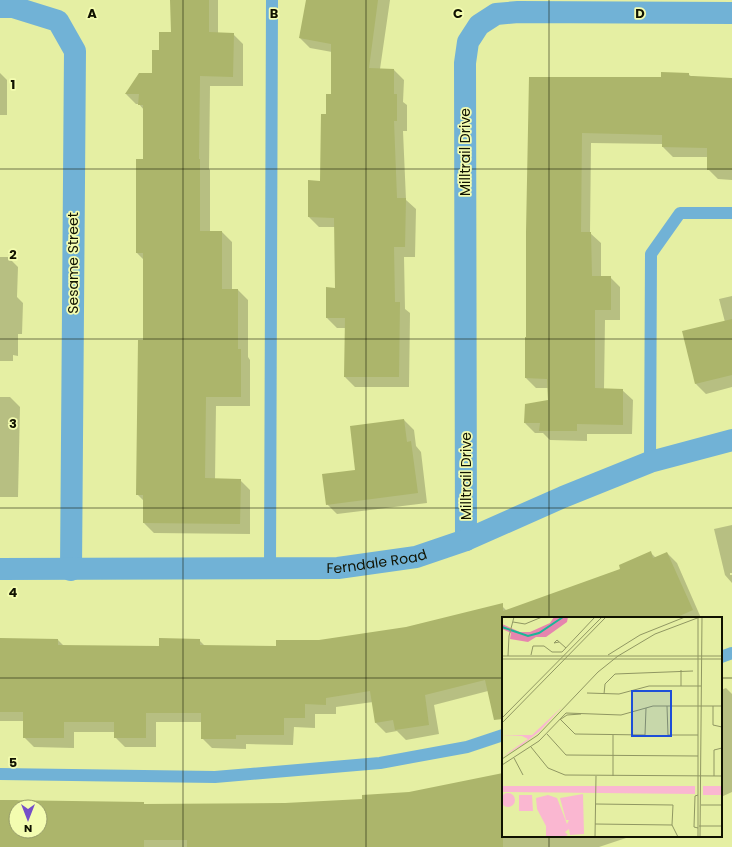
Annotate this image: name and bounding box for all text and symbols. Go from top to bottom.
text: A [87,4,97,23]
text: B [270,4,279,23]
text: C [453,4,463,23]
text: D [635,4,645,23]
text: 1 [11,75,15,94]
street label: Milltrail Drive [455,108,475,196]
street label: Sesame Street [63,212,83,314]
text: 2 [9,245,17,264]
text: 3 [9,414,17,433]
street label: Milltrail Drive [456,432,476,520]
street label: Ferndale Road [326,544,429,578]
text: 4 [9,583,18,602]
inset map [502,617,722,837]
text: 5 [9,753,17,772]
north arrow [8,799,48,839]
text: N [24,821,32,837]

